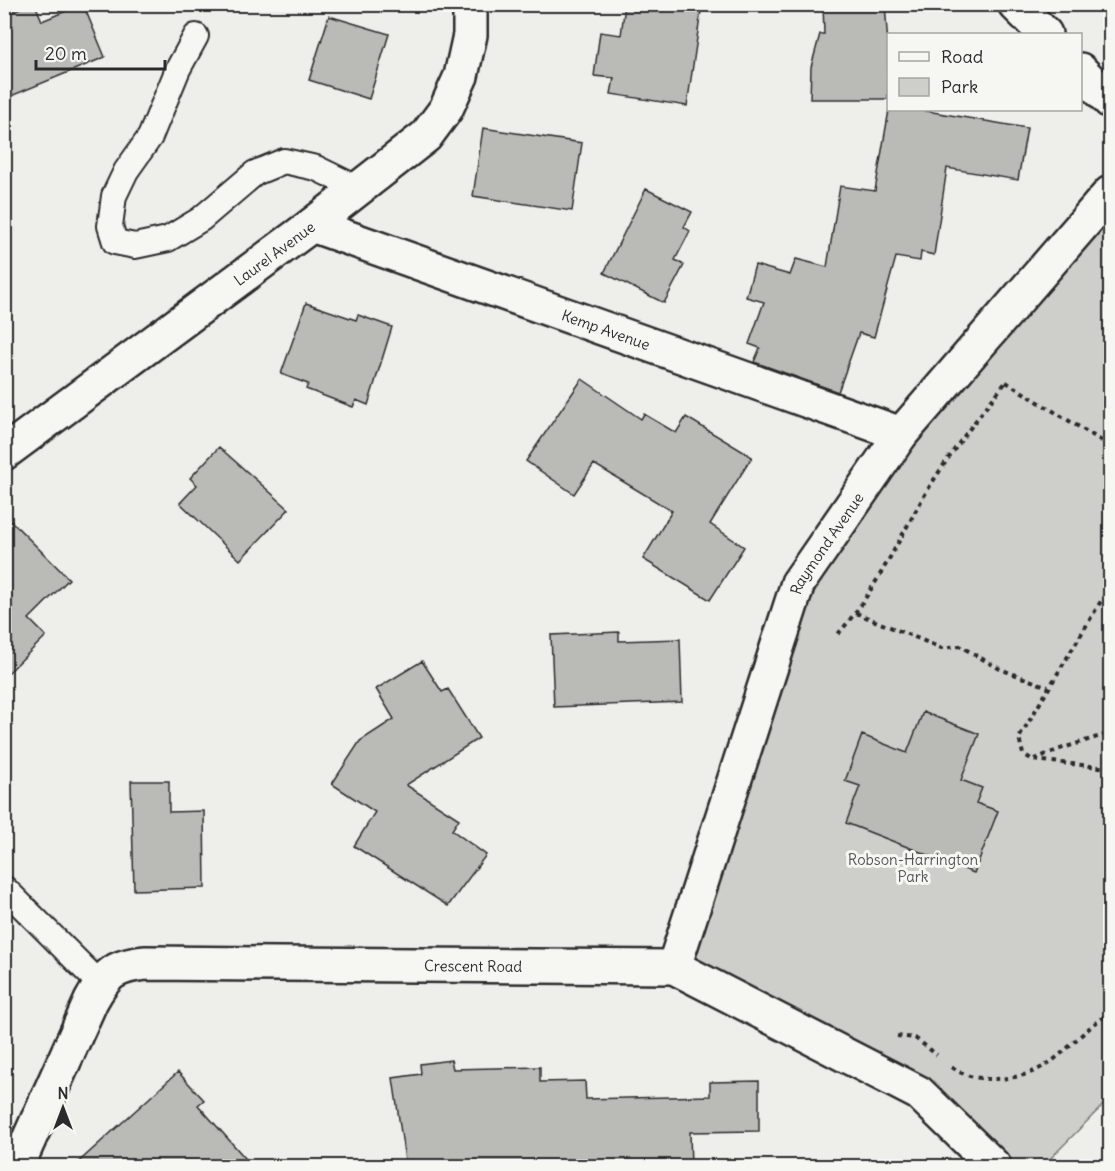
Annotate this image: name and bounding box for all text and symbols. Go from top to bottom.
scale bar [36,33,165,71]
legend [887,33,1082,111]
text: 20 m [45,42,87,65]
text: Road [941,45,984,68]
text: Park [941,75,978,98]
street label: Laurel Avenue [230,217,318,289]
street label: Kemp Avenue [559,305,653,354]
street label: Raymond Avenue [785,489,867,597]
park label: Robson-Harrington Park [848,850,979,886]
street label: Crescent Road [424,956,522,975]
north arrow [33,1078,93,1138]
text: N [57,1083,69,1103]

